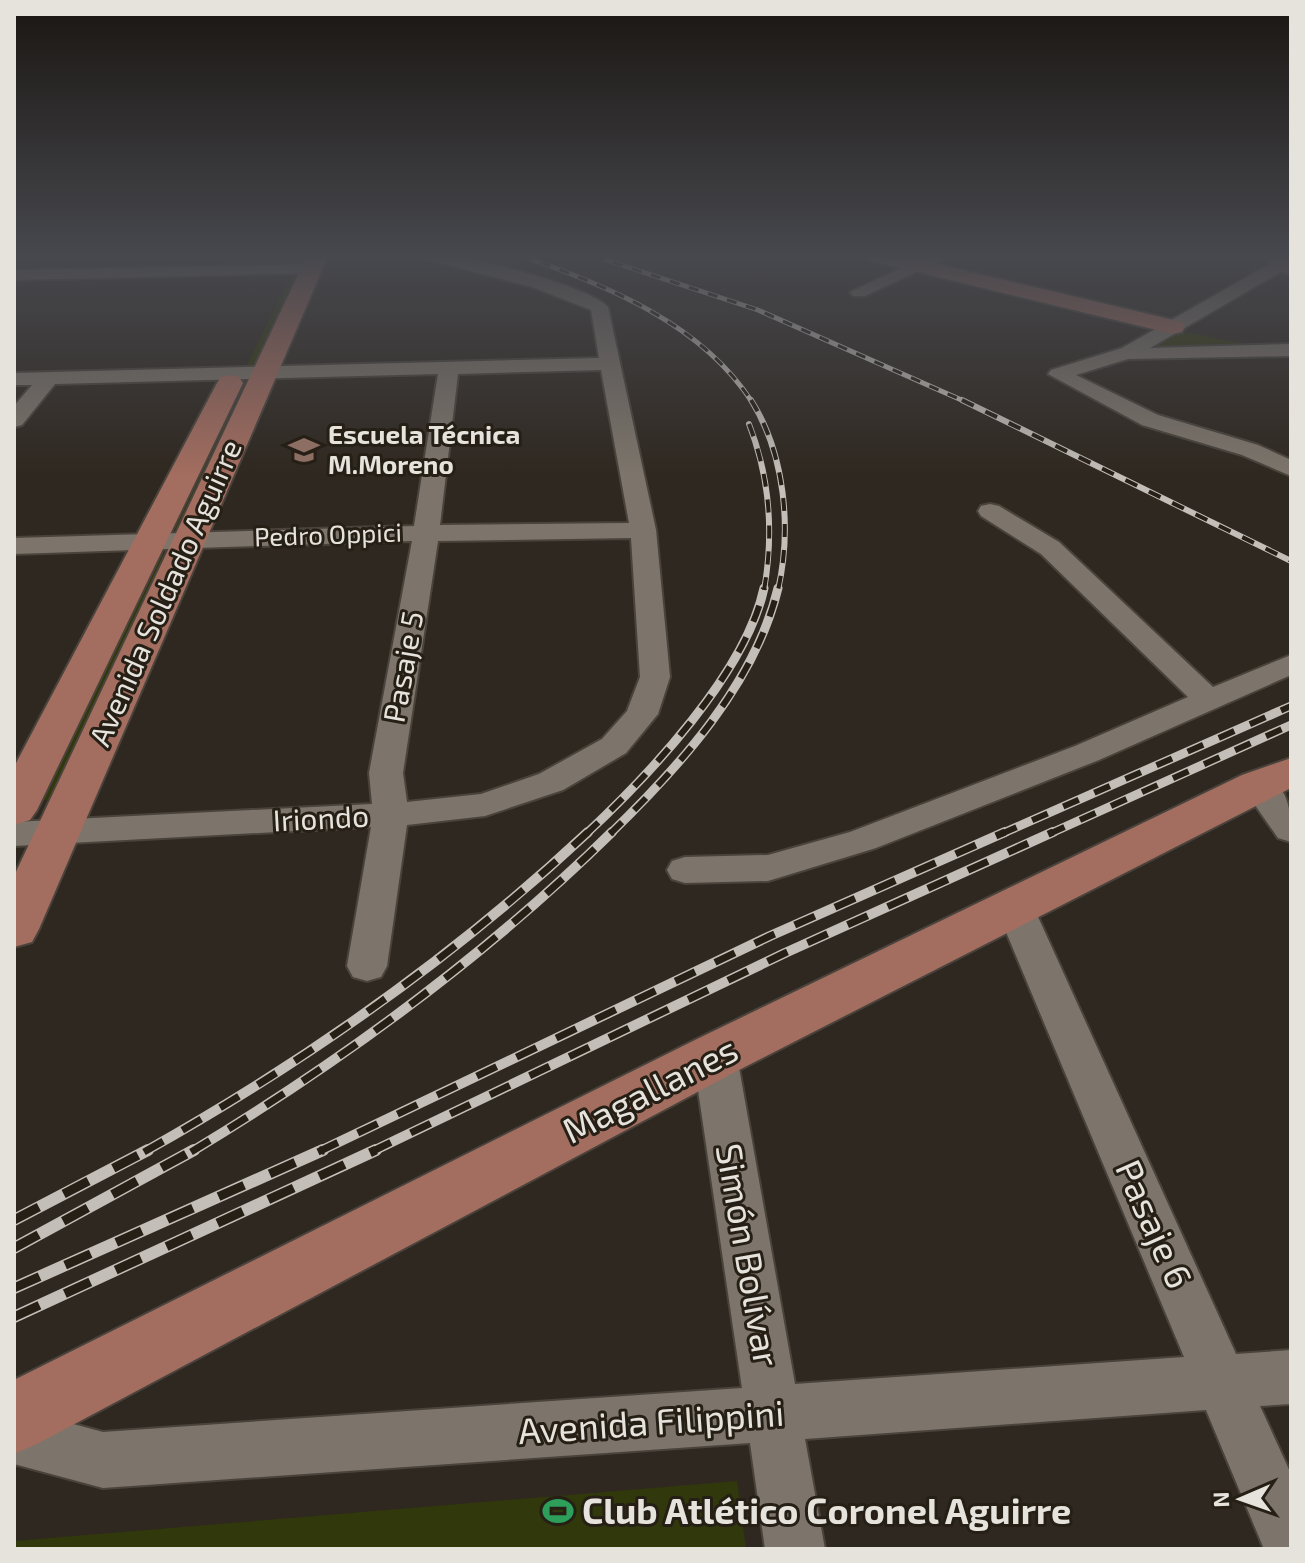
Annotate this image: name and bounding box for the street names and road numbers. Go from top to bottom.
street label: Avenida Soldado Aguirre [80,433,248,751]
street label: Pedro Oppici [254,515,402,552]
street label: Pasaje 5 [375,608,429,725]
street label: Iriondo [272,797,370,837]
street label: Magallanes [555,1026,744,1151]
street label: Simón Bolívar [709,1140,790,1370]
street label: Pasaje 6 [1108,1153,1203,1294]
street label: Avenida Filippini [516,1390,785,1451]

